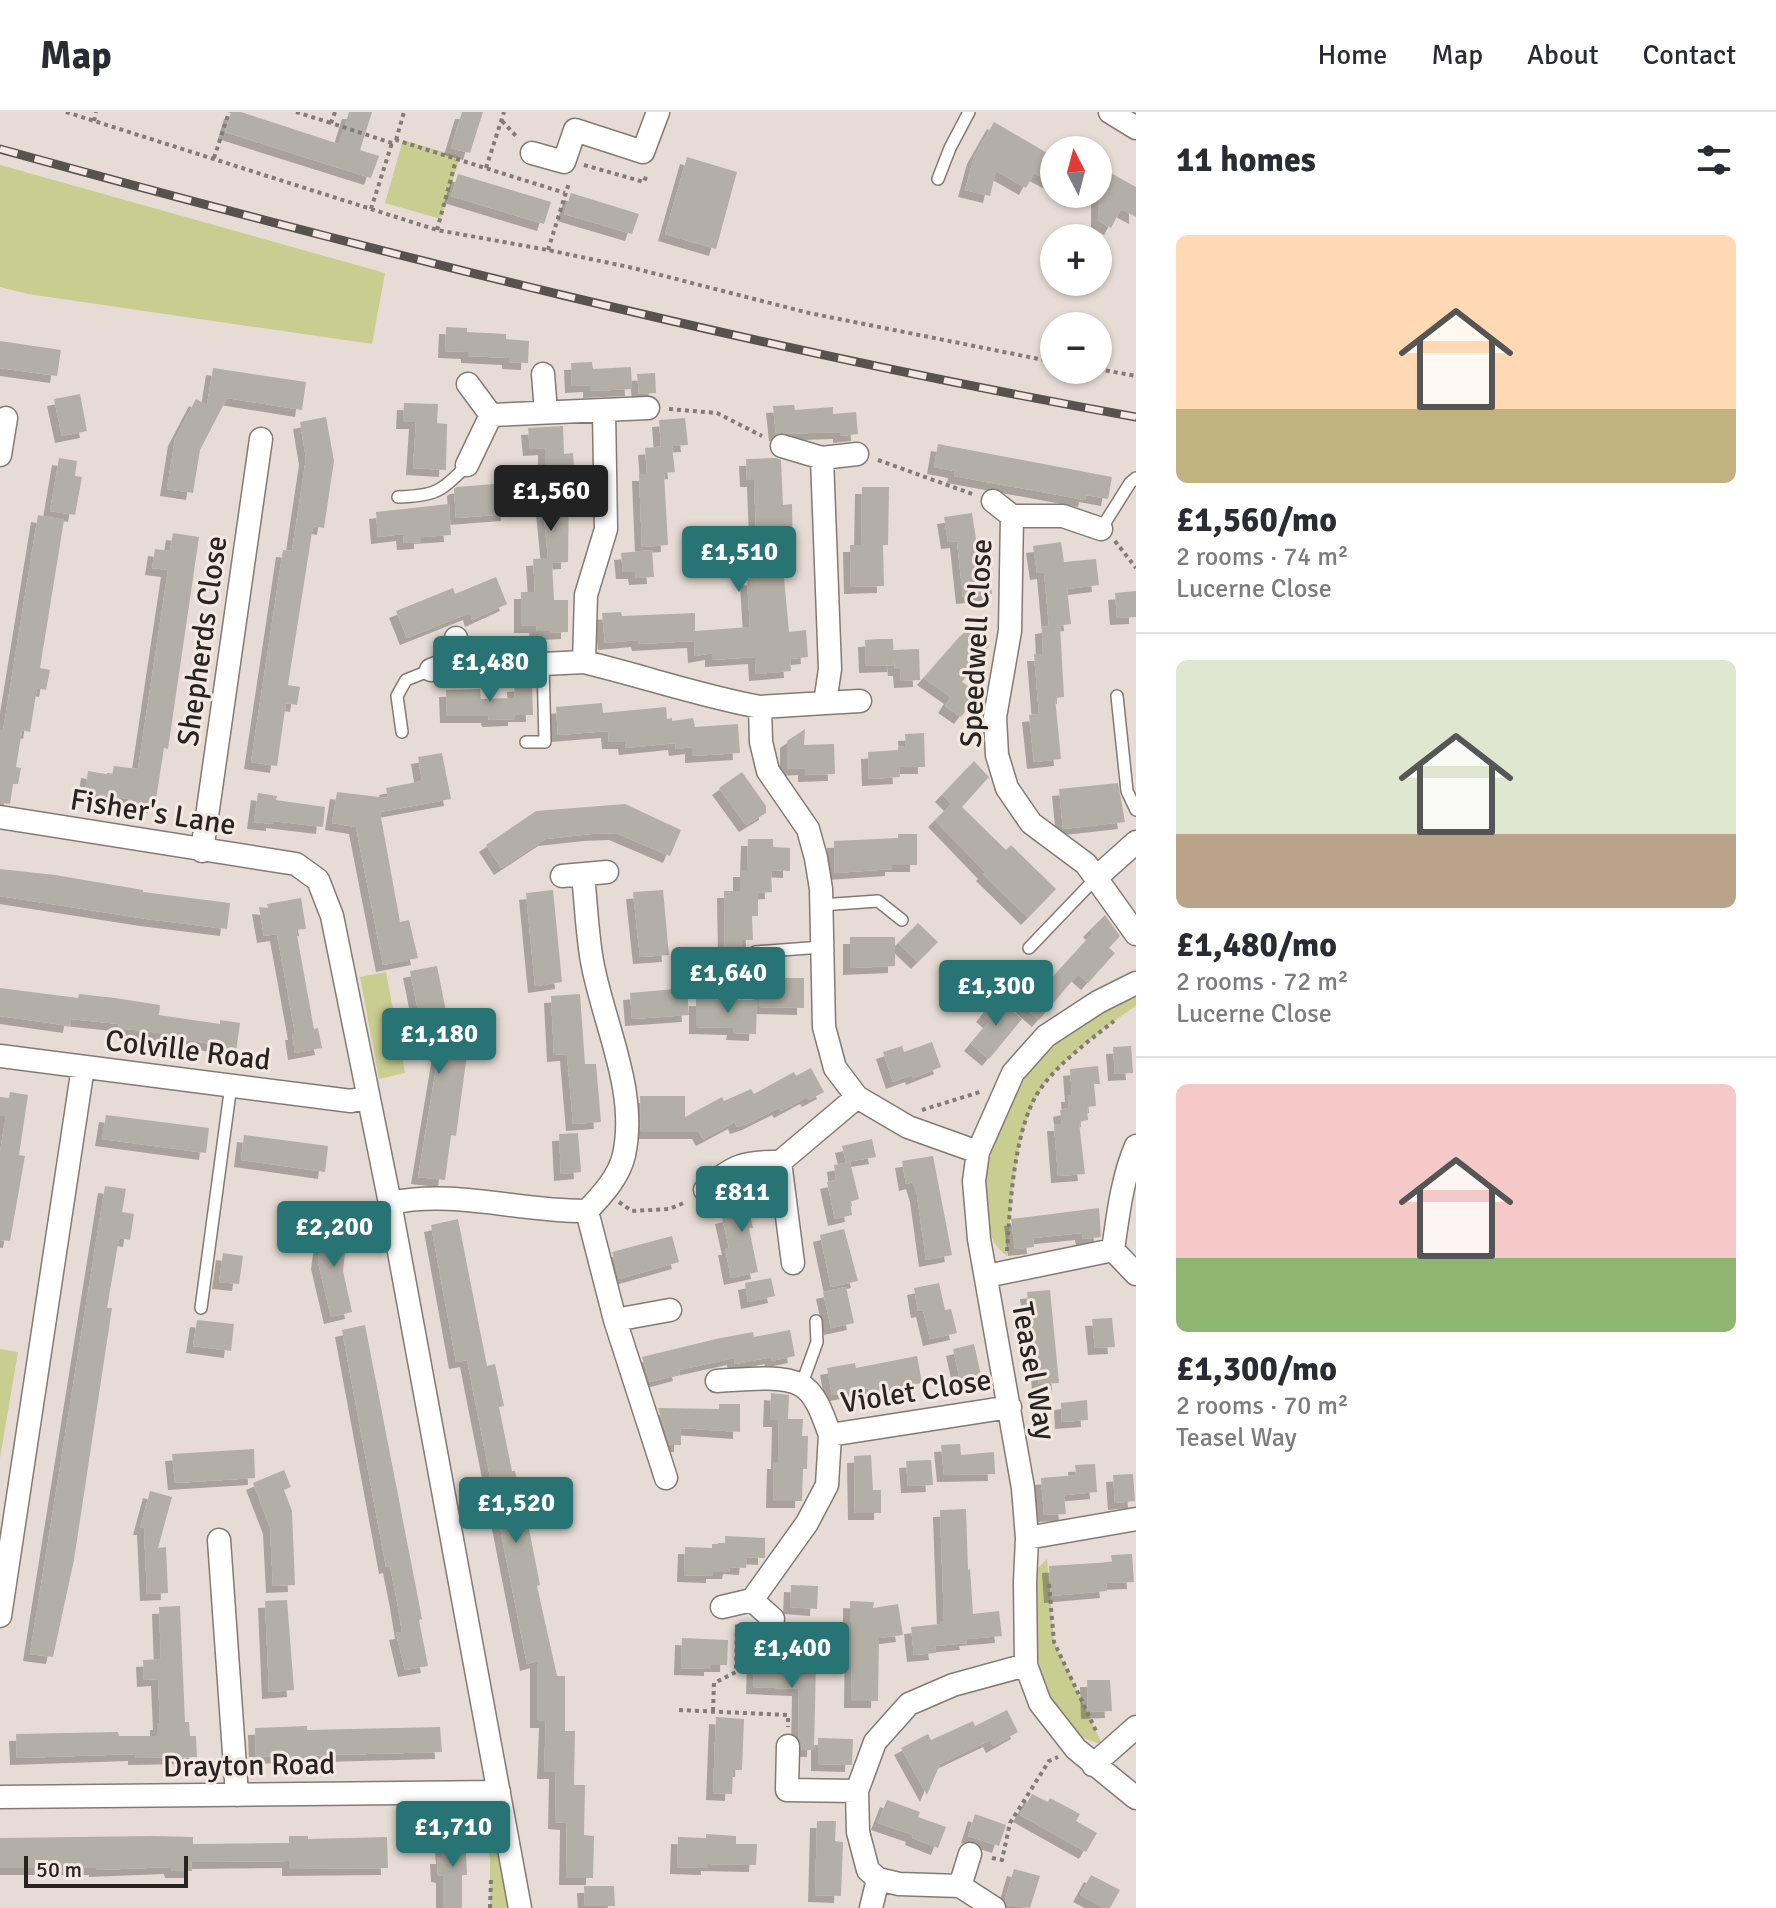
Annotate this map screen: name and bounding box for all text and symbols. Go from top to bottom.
text: Map [40,32,112,79]
text: Home [1318,38,1387,72]
text: Map [1431,38,1483,72]
text: About [1527,38,1599,72]
text: Contact [1643,38,1736,72]
north arrow [1040,136,1112,208]
map controls [1040,136,1112,384]
icon: filters [1692,138,1736,182]
text: 11 homes [1176,139,1316,181]
button: + [1040,224,1112,296]
icon: home [1384,287,1528,431]
button: − [1040,312,1112,384]
pin: £1,560 [486,465,616,533]
text: £1,560 [512,475,590,507]
text: £1,560/mo [1176,499,1337,541]
pin: £1,510 [674,526,804,594]
street label: Shepherds Close [169,534,236,749]
text: £1,510 [700,536,778,568]
street label: Speedwell Close [953,538,1000,748]
text: 2 rooms · 74 m² [1176,541,1349,573]
text: Lucerne Close [1176,573,1332,605]
pin: £1,480 [425,636,555,704]
text: £1,480 [451,646,529,678]
icon: home [1384,712,1528,856]
street label: Fisher's Lane [67,781,238,844]
text: £1,480/mo [1176,924,1337,966]
pin: £1,640 [663,947,793,1015]
text: £1,640 [689,957,767,989]
pin: £1,300 [931,960,1061,1028]
text: 2 rooms · 72 m² [1176,966,1349,998]
text: £1,300 [957,970,1035,1002]
text: Lucerne Close [1176,998,1332,1030]
pin: £1,180 [374,1008,504,1076]
text: £1,180 [400,1018,478,1050]
street label: Colville Road [103,1022,273,1079]
icon: home [1384,1136,1528,1280]
pin: £811 [695,1166,789,1234]
text: £811 [714,1176,770,1208]
pin: £2,200 [269,1201,399,1269]
text: £2,200 [295,1211,373,1243]
street label: Teasel Way [1003,1299,1064,1443]
text: £1,300/mo [1176,1348,1337,1390]
street label: Violet Close [838,1361,994,1422]
text: 2 rooms · 70 m² [1176,1390,1349,1422]
text: Teasel Way [1176,1422,1297,1454]
pin: £1,520 [451,1477,581,1545]
text: £1,520 [477,1487,555,1519]
pin: £1,400 [727,1622,857,1690]
text: £1,400 [753,1632,831,1664]
street label: Drayton Road [162,1745,336,1786]
pin: £1,710 [388,1801,518,1869]
text: £1,710 [414,1811,492,1843]
scale bar [24,1852,188,1888]
text: 50 m [36,1856,82,1883]

